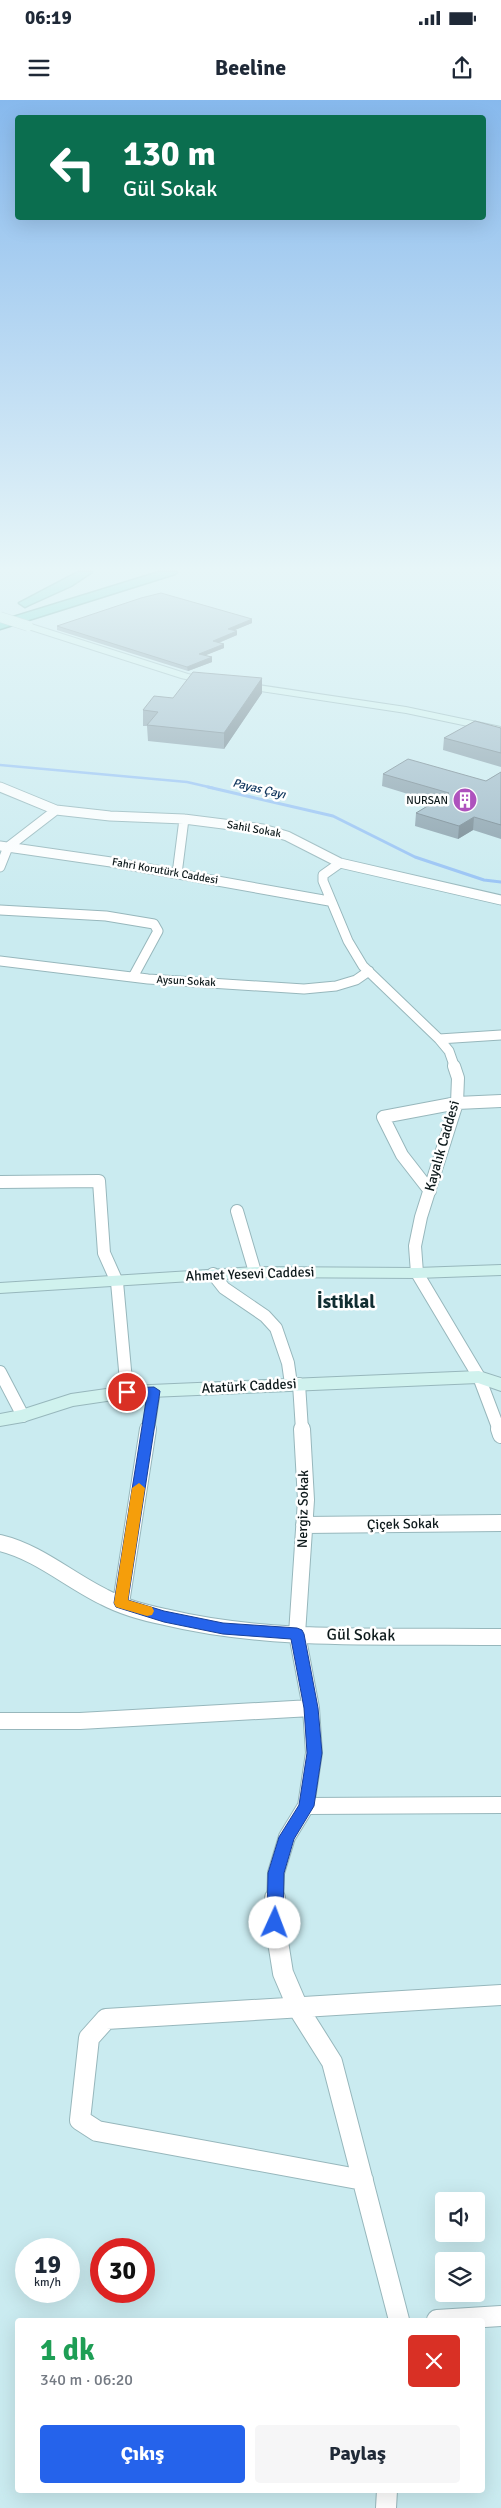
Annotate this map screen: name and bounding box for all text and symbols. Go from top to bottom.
text: 06:19 [25,6,72,30]
icon: menu [25,54,53,82]
text: Beeline [215,54,286,81]
icon: share [448,54,476,82]
text: 130 m [123,132,216,175]
icon: left [40,135,105,200]
text: Gül Sokak [123,175,217,202]
water label: Payas Çayı [231,776,288,803]
building icon: NURSAN [452,787,478,813]
place label: NURSAN [406,794,448,807]
street label: Sahil Sokak [226,818,283,840]
street label: Fahri Korutürk Caddesi [111,855,219,887]
street label: Aysun Sokak [156,973,216,989]
street label: Kayalık Caddesi [421,1099,463,1193]
street label: Ahmet Yesevi Caddesi [185,1263,315,1285]
district label: İstiklal [317,1290,375,1314]
pin [106,1371,148,1413]
street label: Atatürk Caddesi [201,1375,297,1397]
icon: arrive [113,1378,141,1406]
street label: Nergiz Sokak [294,1470,312,1548]
street label: Çiçek Sokak [367,1515,439,1533]
street label: Gül Sokak [327,1624,395,1646]
position arrow [248,1896,300,1948]
map controls [435,2192,485,2302]
button: sound [435,2192,485,2242]
speed limit sign: 30 [90,2238,155,2303]
text: 19 [34,2249,61,2280]
button: layers [435,2252,485,2302]
text: km/h [34,2275,61,2290]
text: 1 dk [40,2332,95,2369]
button: close [408,2335,460,2387]
text: 340 m · 06:20 [40,2370,133,2390]
button: Çıkış [40,2425,245,2483]
button: Paylaş [255,2425,460,2483]

